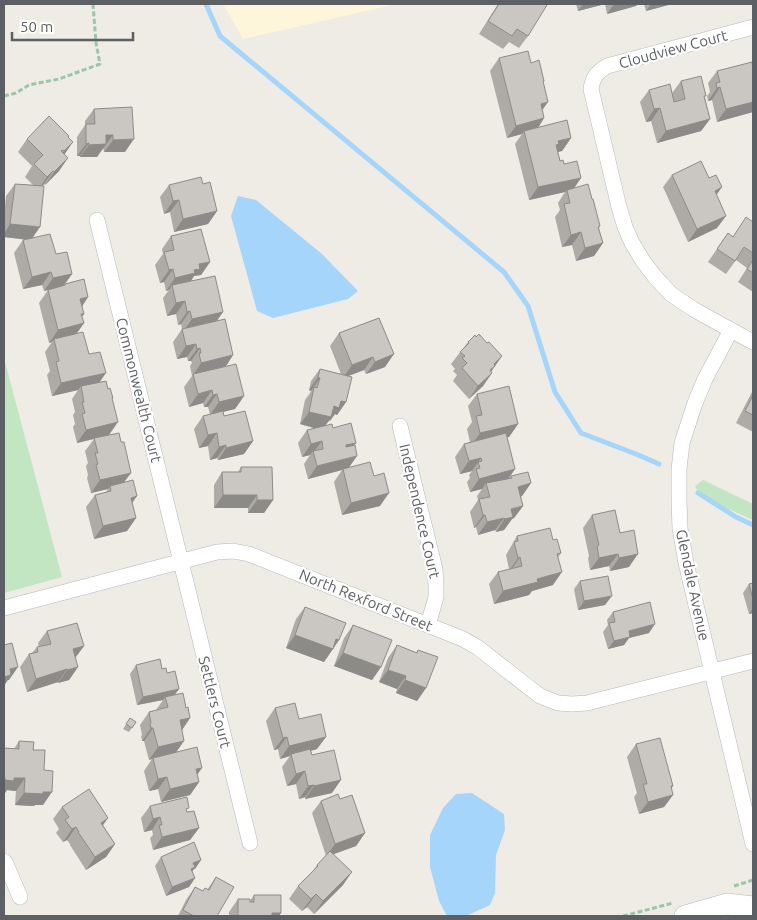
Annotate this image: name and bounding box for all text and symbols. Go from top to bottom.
scale bar [12,10,134,42]
text: 50 m [20,18,53,35]
street label: Cloudview Court [617,26,729,72]
street label: Commonwealth Court [113,316,165,464]
street label: Independence Court [396,442,444,580]
street label: Glendale Avenue [673,528,713,642]
street label: North Rexford Street [297,565,435,635]
street label: Settlers Court [195,654,235,750]

